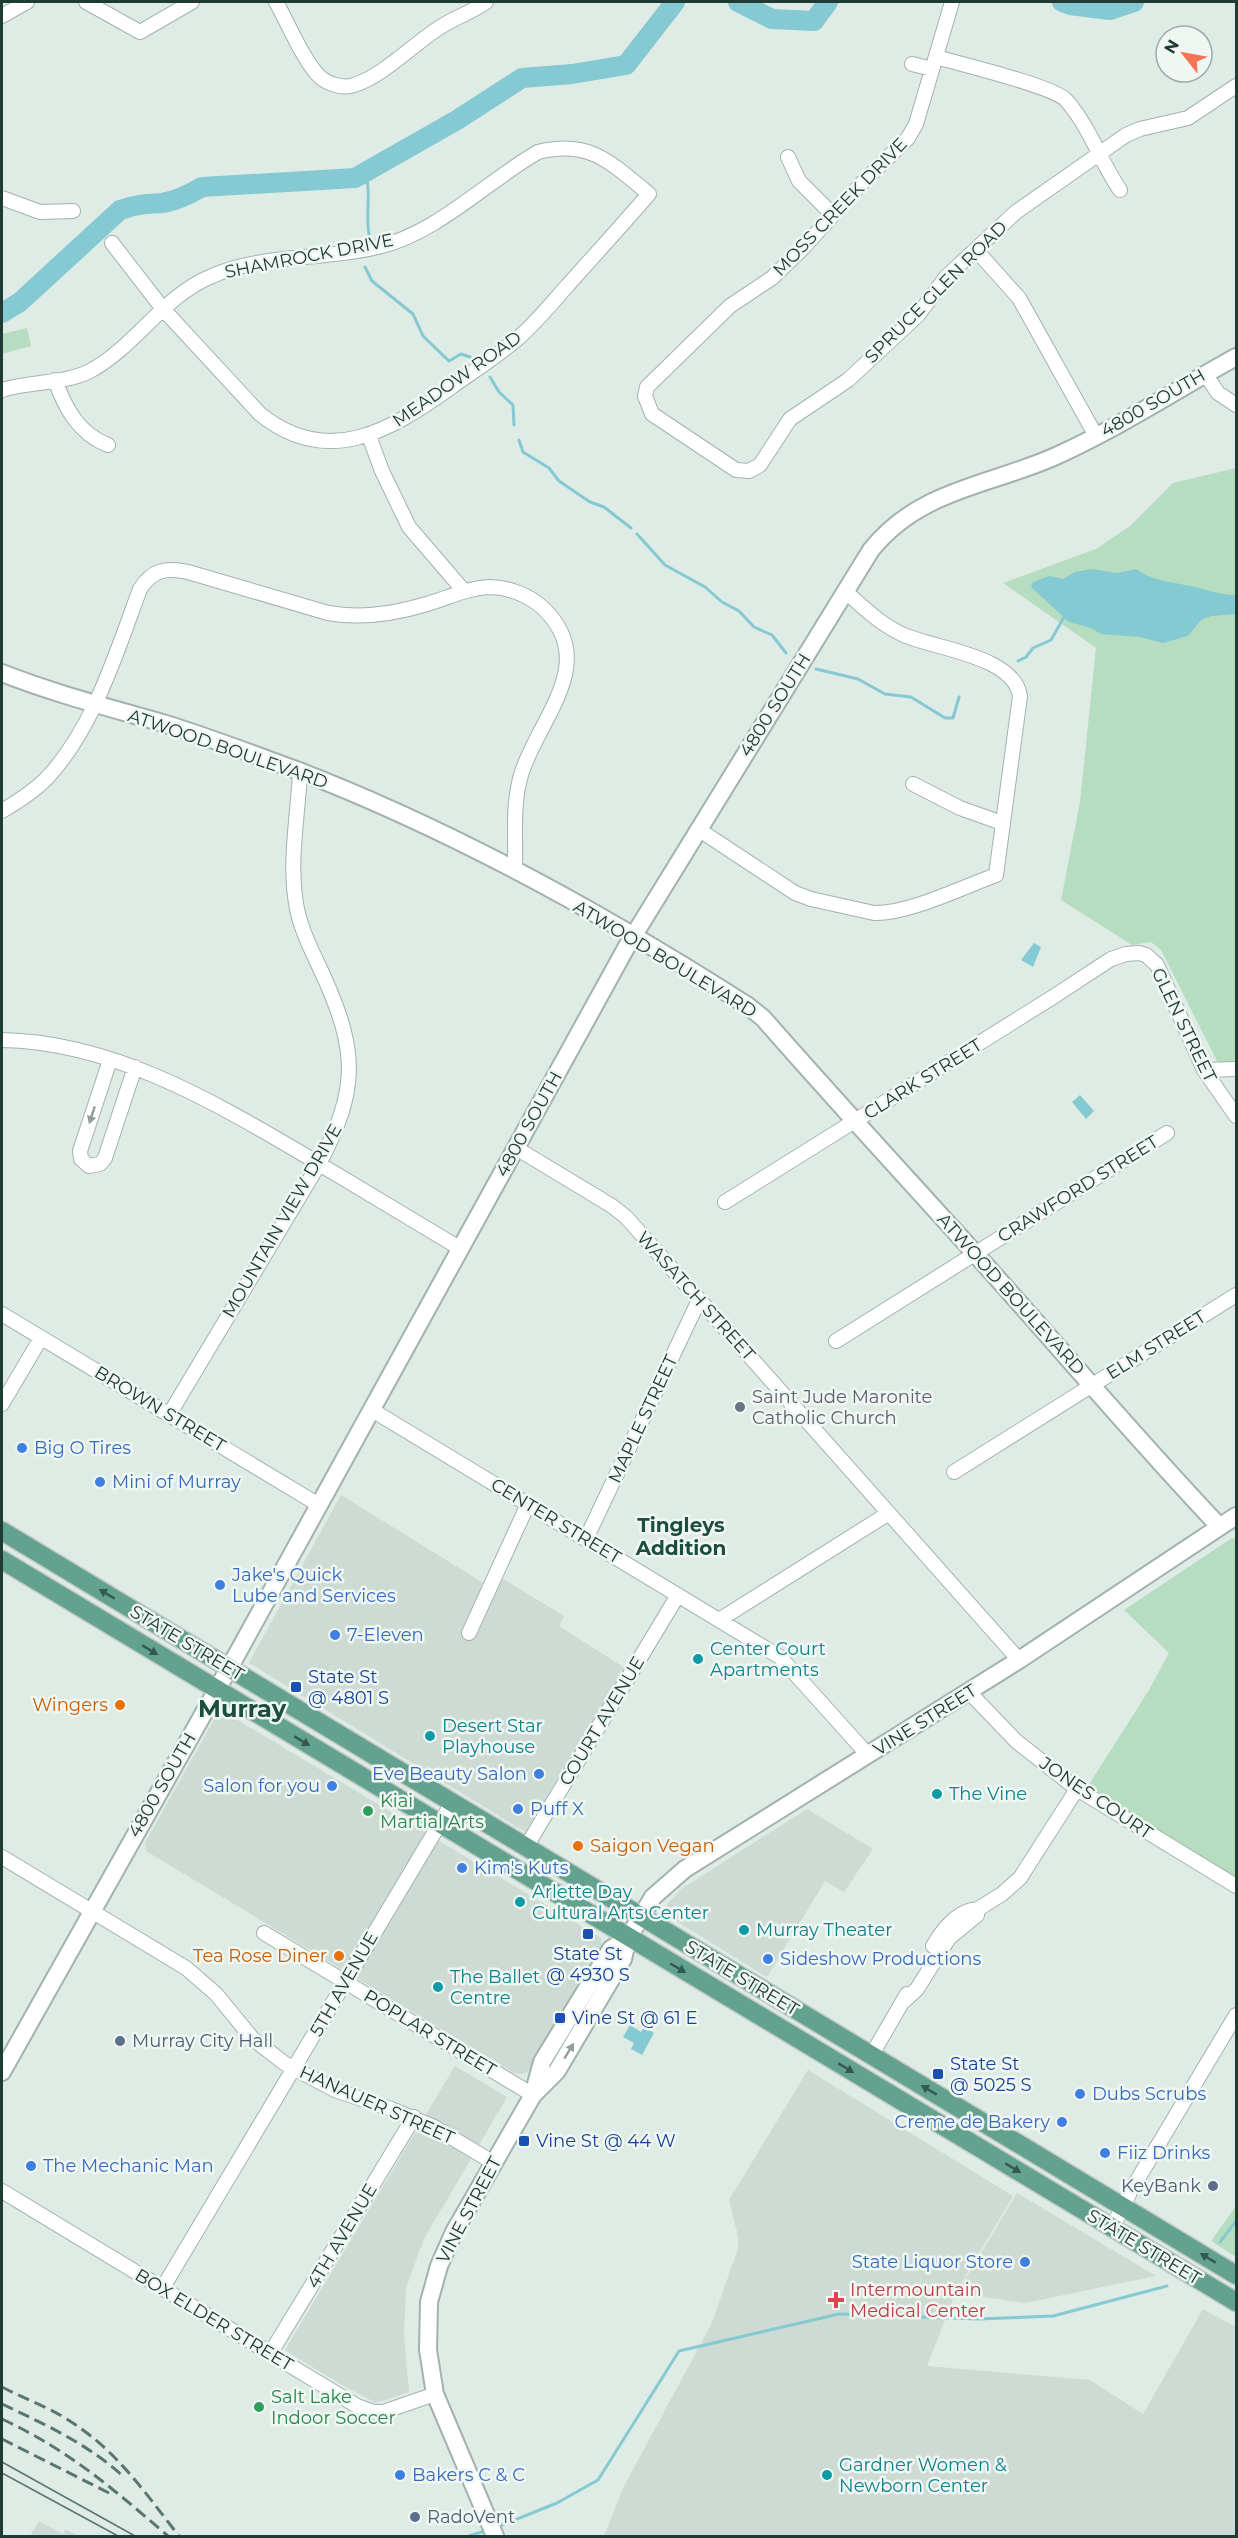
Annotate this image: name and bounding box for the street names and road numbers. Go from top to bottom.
street label: MOSS CREEK DRIVE [768,133,912,281]
street label: SPRUCE GLEN ROAD [860,216,1012,368]
street label: SHAMROCK DRIVE [223,229,395,283]
street label: MEADOW ROAD [388,326,526,432]
street label: 4800 SOUTH [1097,364,1209,442]
street label: 4800 SOUTH [735,649,815,761]
street label: ATWOOD BOULEVARD [125,704,331,794]
street label: ATWOOD BOULEVARD [569,895,761,1023]
street label: GLEN STREET [1147,964,1221,1086]
street label: CLARK STREET [860,1033,987,1124]
street label: 4800 SOUTH [491,1067,567,1181]
street label: MOUNTAIN VIEW DRIVE [217,1120,347,1322]
street label: CRAWFORD STREET [994,1130,1163,1247]
street label: ATWOOD BOULEVARD [933,1209,1089,1379]
street label: WASATCH STREET [632,1227,760,1366]
street label: ELM STREET [1102,1305,1210,1384]
street label: MAPLE STREET [604,1351,683,1487]
street label: BROWN STREET [90,1361,230,1457]
street label: CENTER STREET [487,1473,626,1569]
street label: STATE STREET [126,1600,248,1686]
street label: COURT AVENUE [555,1652,649,1790]
street label: VINE STREET [869,1679,981,1761]
street label: 4800 SOUTH [123,1729,201,1841]
street label: JONES COURT [1035,1752,1157,1844]
street label: 5TH AVENUE [305,1928,383,2040]
street label: STATE STREET [681,1935,803,2021]
street label: POPLAR STREET [360,1985,501,2082]
street label: HANAUER STREET [296,2061,459,2149]
street label: VINE STREET [432,2152,507,2267]
street label: 4TH AVENUE [302,2180,382,2292]
street label: STATE STREET [1083,2204,1205,2290]
street label: BOX ELDER STREET [131,2264,298,2376]

